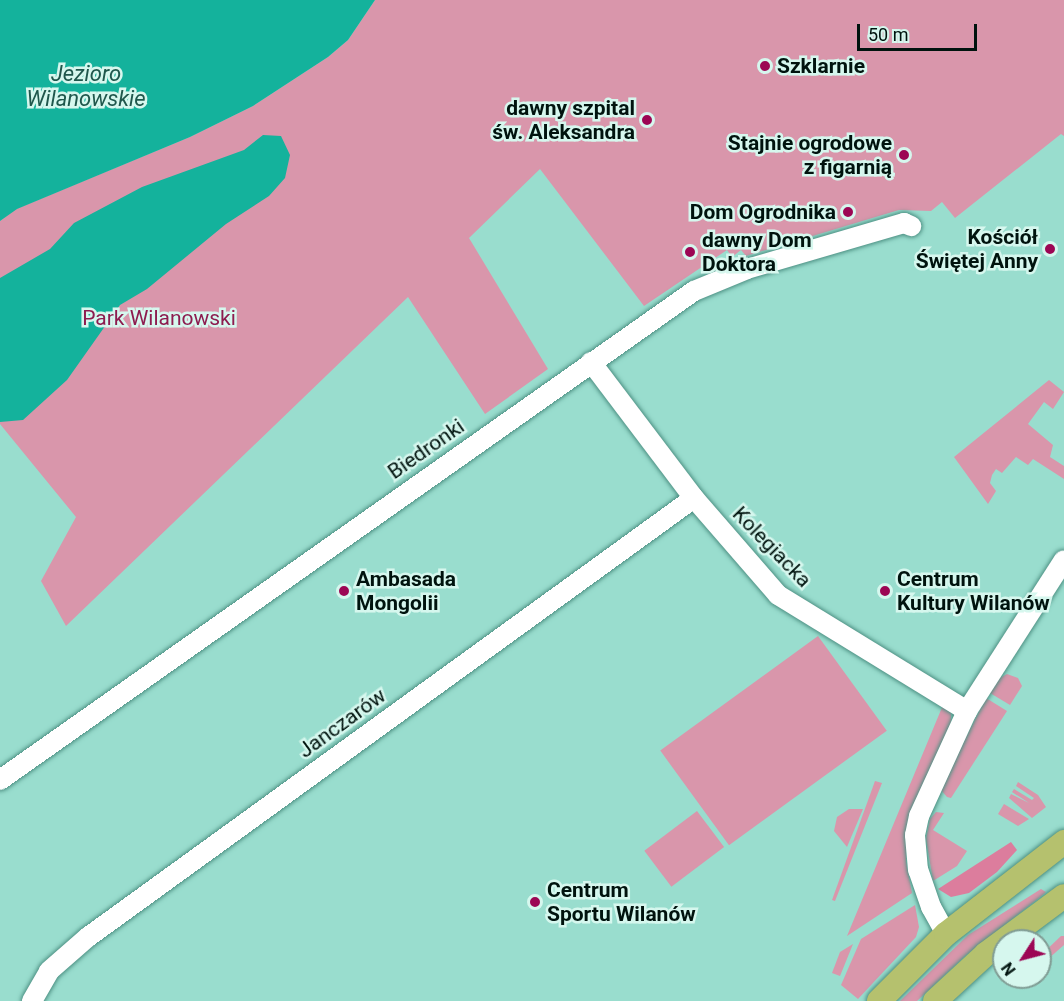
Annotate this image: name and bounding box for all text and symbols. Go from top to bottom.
scale bar [860,12,980,50]
text: 50 m [868,24,908,45]
place label: Szklarnie [777,53,865,79]
marker: Szklarnie [758,59,772,73]
water label: Jezioro Wilanowskie [26,60,146,112]
place label: dawny szpital św. Aleksandra [492,95,635,145]
marker: dawny szpital św. Aleksandra [640,113,654,127]
place label: Stajnie ogrodowe z figarnią [728,130,892,180]
marker: Stajnie ogrodowe z figarnią [897,148,911,162]
place label: Dom Ogrodnika [690,199,836,225]
marker: Dom Ogrodnika [841,205,855,219]
place label: Kościół Świętej Anny [916,224,1038,274]
place label: dawny Dom Doktora [702,227,812,277]
marker: Kościół Świętej Anny [1043,242,1057,256]
marker: dawny Dom Doktora [683,245,697,259]
park label: Park Wilanowski [82,305,236,331]
street label: Biedronki [383,414,469,484]
street label: Kolegiacka [727,501,817,593]
place label: Ambasada Mongolii [356,566,456,616]
place label: Centrum Kultury Wilanów [897,566,1050,616]
marker: Ambasada Mongolii [337,584,351,598]
marker: Centrum Kultury Wilanów [878,584,892,598]
street label: Janczarów [293,683,391,763]
place label: Centrum Sportu Wilanów [547,877,696,927]
marker: Centrum Sportu Wilanów [528,895,542,909]
north arrow [992,929,1052,989]
text: N [998,959,1020,979]

